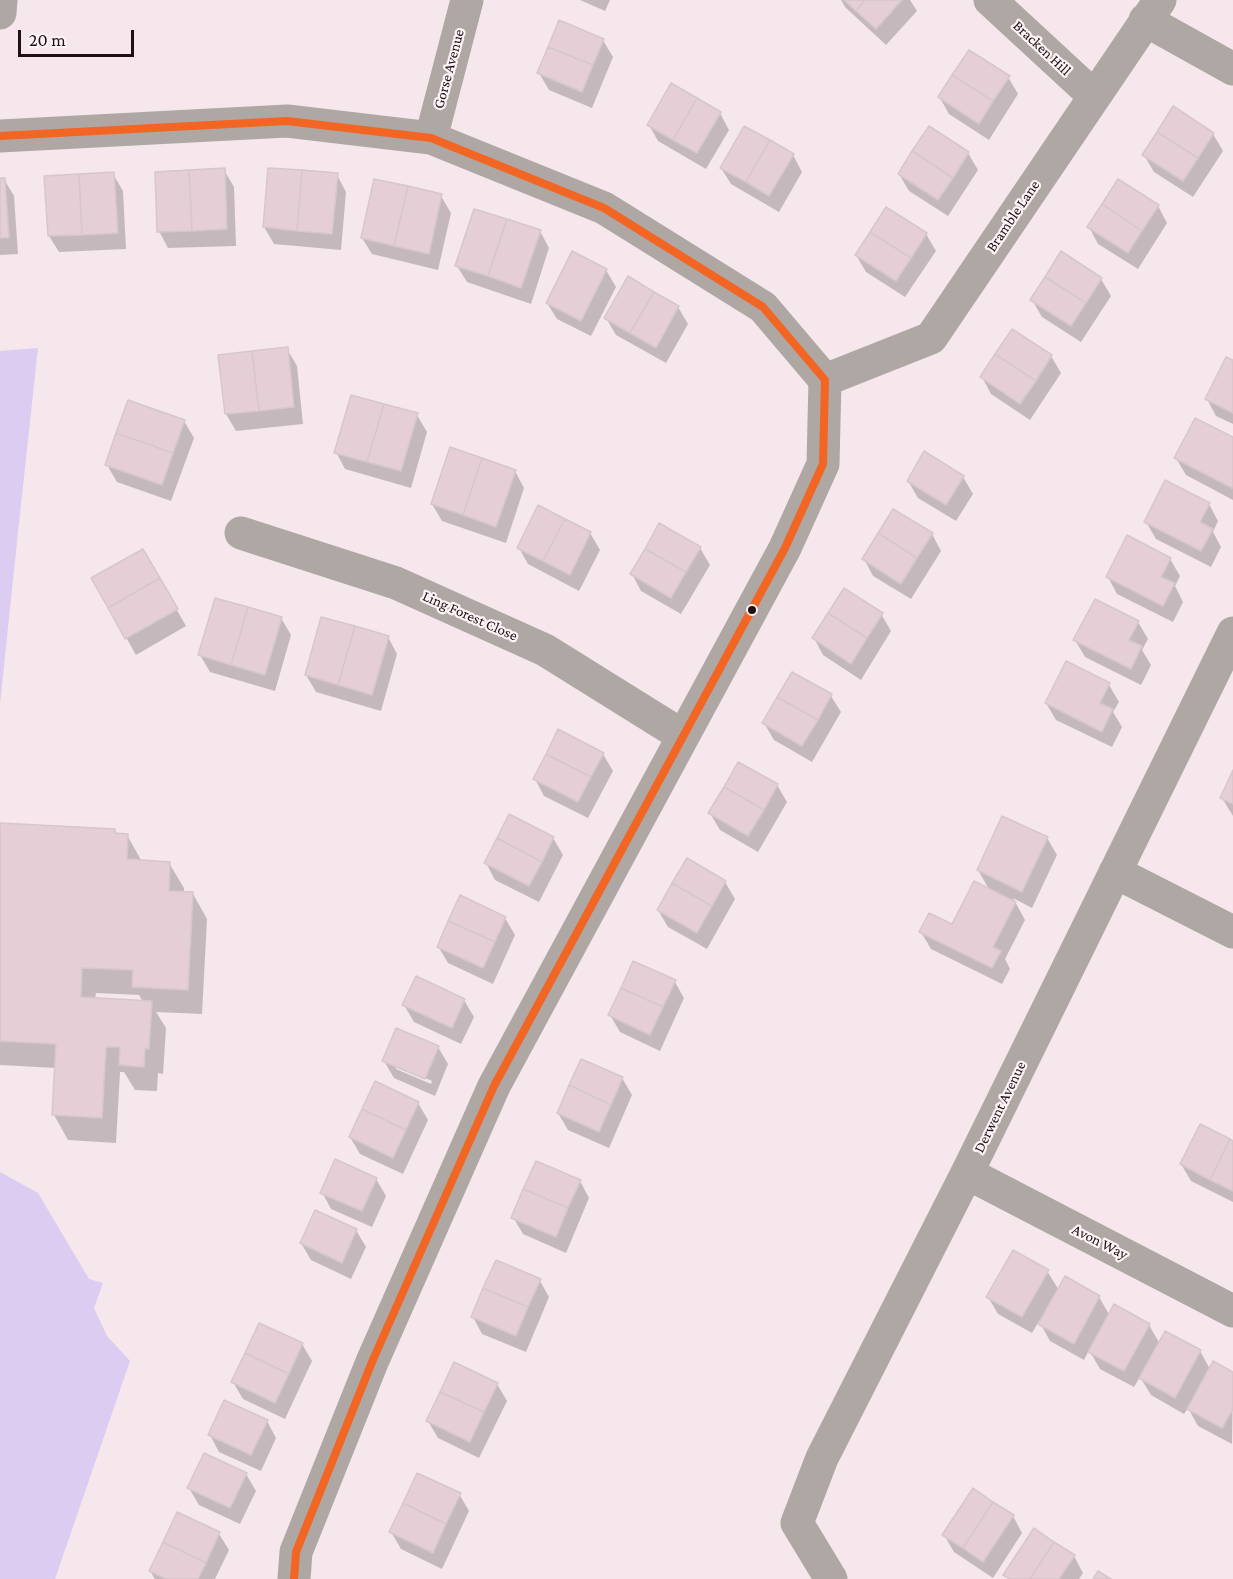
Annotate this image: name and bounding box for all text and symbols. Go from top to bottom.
street label: Bracken Hill [1009,17,1075,79]
scale bar [21,18,136,56]
street label: Gorse Avenue [430,27,468,111]
text: 20 m [29,30,66,50]
street label: Bramble Lane [983,177,1043,255]
street label: Ling Forest Close [420,587,520,645]
unlabelled marker [746,604,758,616]
street label: Derwent Avenue [970,1058,1030,1156]
street label: Avon Way [1069,1220,1131,1264]

